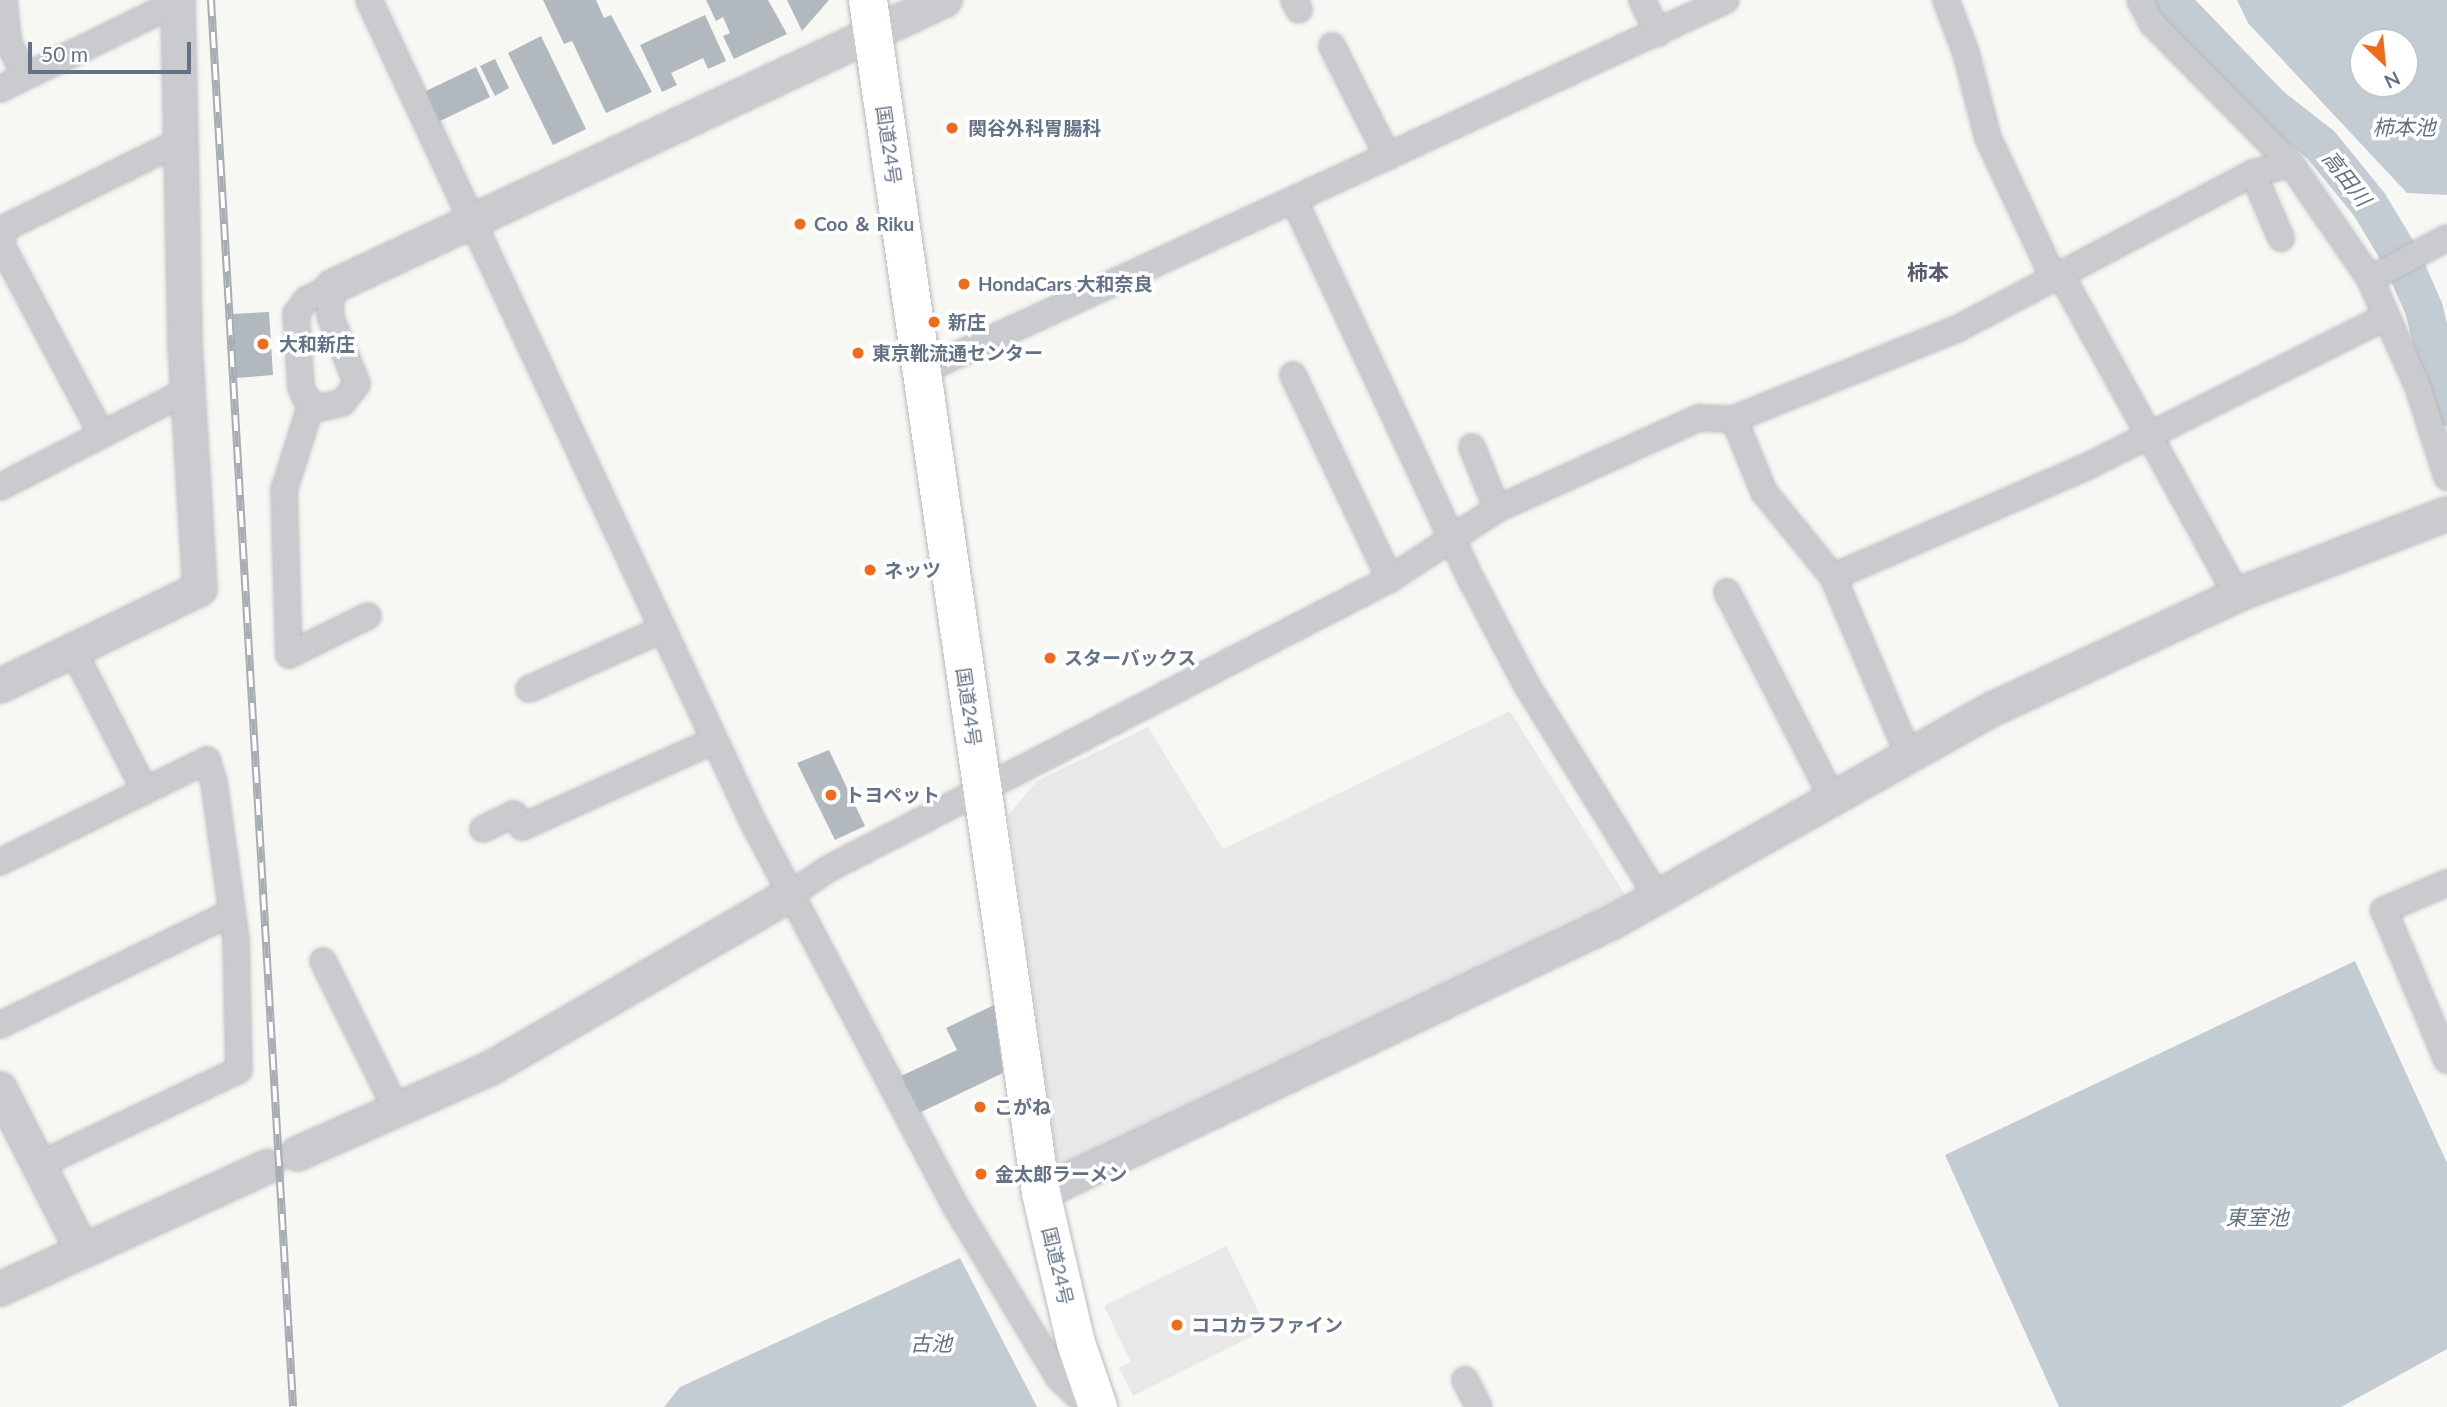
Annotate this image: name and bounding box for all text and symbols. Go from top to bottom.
scale bar [32,28,194,72]
north arrow [2349,28,2419,98]
text: 50 m [41,41,88,66]
text: N [2381,67,2404,94]
street label: 国道24号 [872,104,906,186]
water label: 柿本池 [2373,114,2435,140]
place label: 関谷外科胃腸科 [968,117,1101,139]
marker: 関谷外科胃腸科 [942,118,962,138]
water label: 高田川 [2318,145,2376,211]
place label: Coo ＆ Riku [814,213,914,235]
marker: Coo ＆ Riku [792,216,808,232]
district label: 柿本 [1907,259,1949,285]
place label: HondaCars 大和奈良 [978,273,1152,295]
marker: HondaCars 大和奈良 [956,276,972,292]
place label: 新庄 [948,311,986,333]
marker: 新庄 [926,314,942,330]
place label: 大和新庄 [279,333,355,355]
marker: 大和新庄 [253,334,273,354]
place label: 東京靴流通センター [872,342,1043,364]
marker: 東京靴流通センター [850,345,866,361]
place label: ネッツ [884,559,941,581]
marker: ネッツ [862,562,878,578]
place label: スターバックス [1064,647,1197,669]
marker: スターバックス [1042,650,1058,666]
street label: 国道24号 [952,666,986,748]
place label: トヨペット [845,784,940,806]
marker: トヨペット [823,787,839,803]
place label: こがね [994,1096,1051,1118]
marker: こがね [972,1099,988,1115]
place label: 金太郎ラーメン [995,1163,1128,1185]
marker: 金太郎ラーメン [973,1166,989,1182]
water label: 東室池 [2226,1204,2288,1230]
street label: 国道24号 [1038,1225,1078,1307]
place label: ココカラファイン [1191,1314,1343,1336]
marker: ココカラファイン [1169,1317,1185,1333]
water label: 古池 [910,1330,952,1356]

